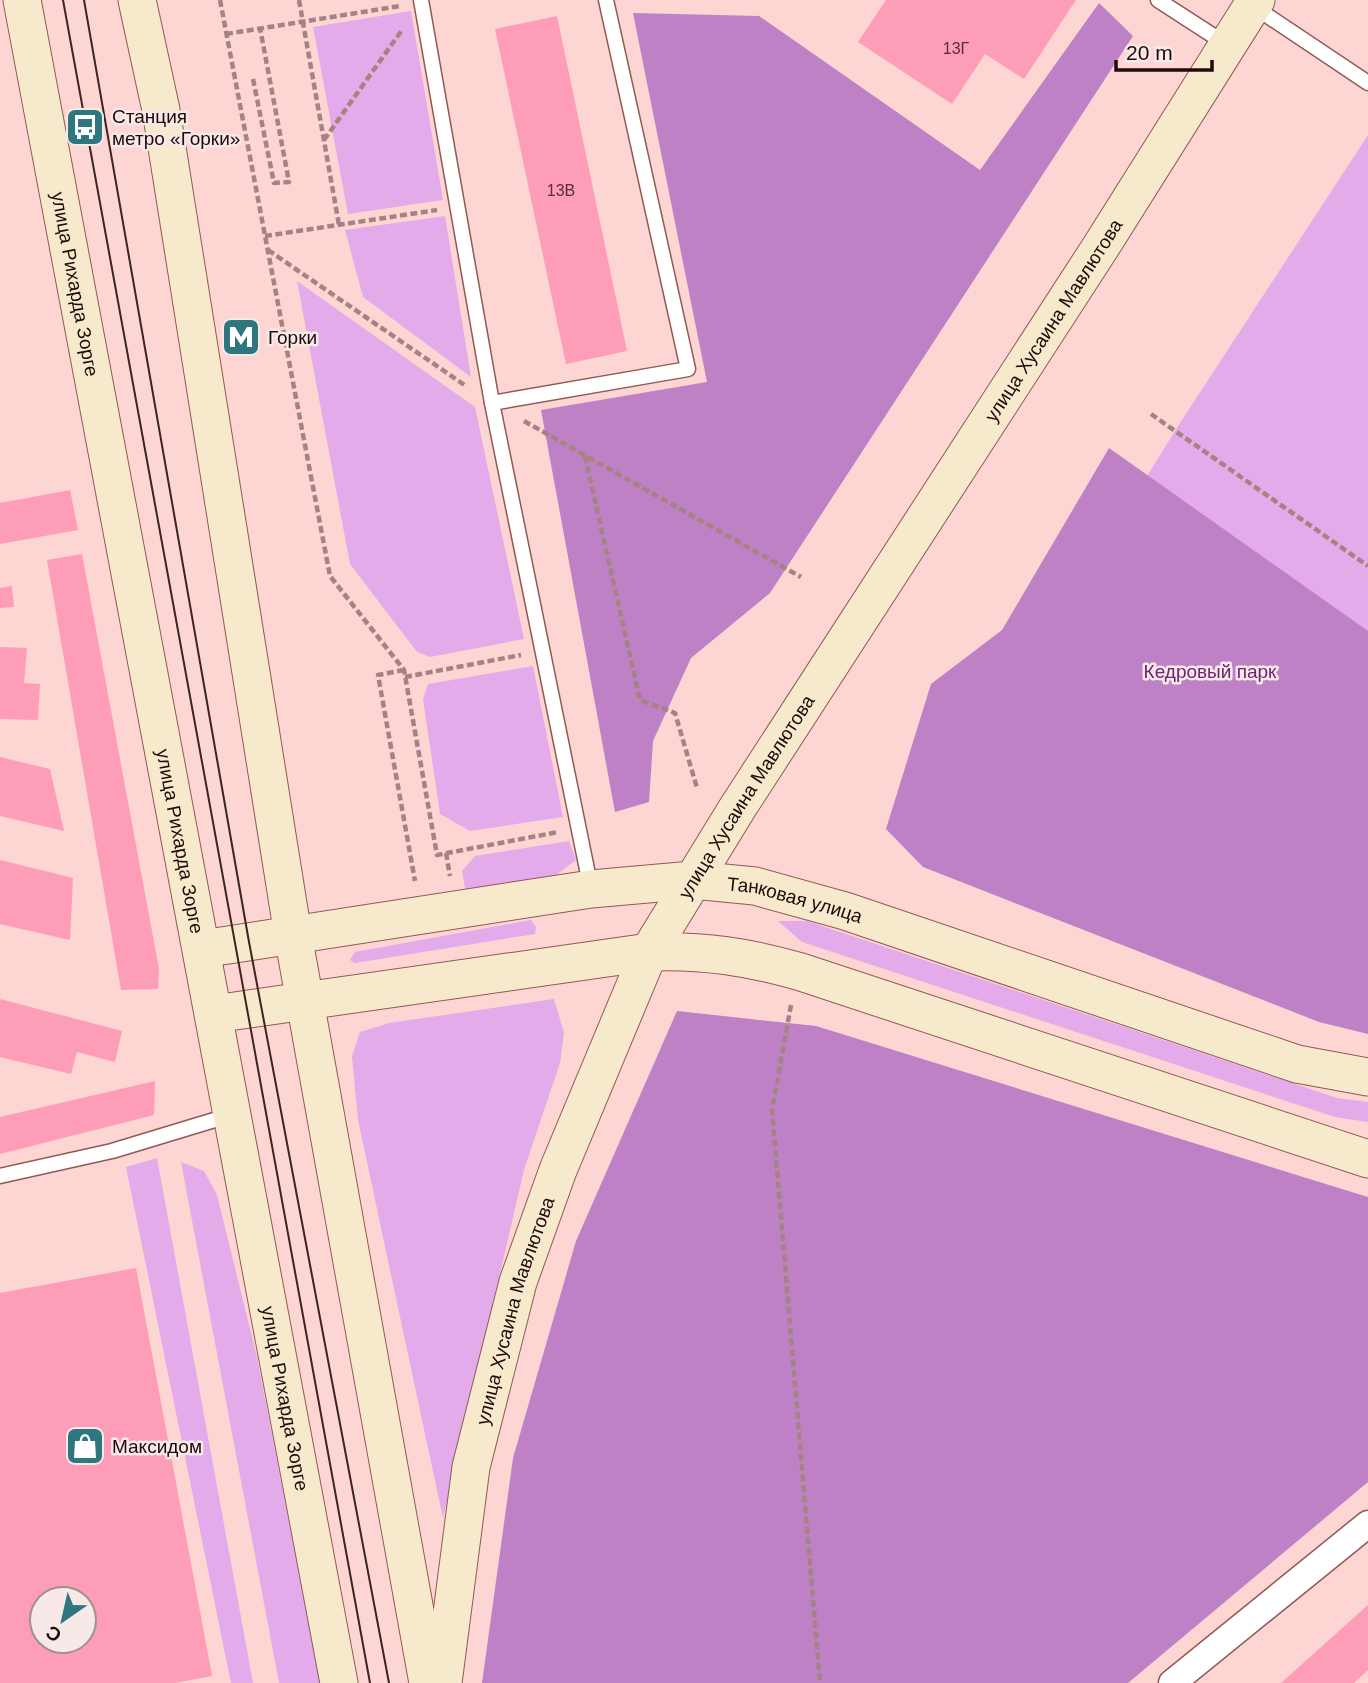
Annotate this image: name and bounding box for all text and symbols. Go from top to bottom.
scale bar [1116,28,1212,72]
house number: 13Г [943,40,970,57]
text: 20 m [1126,41,1173,64]
bus stop icon: Станция метро «Горки» [64,106,106,148]
place label: Станция метро «Горки» [112,106,240,149]
house number: 13В [547,182,575,199]
street label: улица Рихарда Зорге [47,190,103,378]
street label: улица Хусаина Мавлютова [980,215,1127,426]
metro station icon: Горки [220,316,262,358]
place label: Горки [268,327,317,348]
park label: Кедровый парк [1144,661,1277,682]
street label: улица Хусаина Мавлютова [674,691,819,903]
street label: улица Рихарда Зорге [152,747,208,935]
street label: Танковая улица [726,873,866,927]
street label: улица Хусаина Мавлютова [472,1194,559,1427]
street label: улица Рихарда Зорге [257,1304,313,1493]
shop icon: Максидом [64,1425,106,1467]
place label: Максидом [112,1436,202,1457]
north arrow [28,1585,98,1655]
text: С [42,1621,65,1646]

